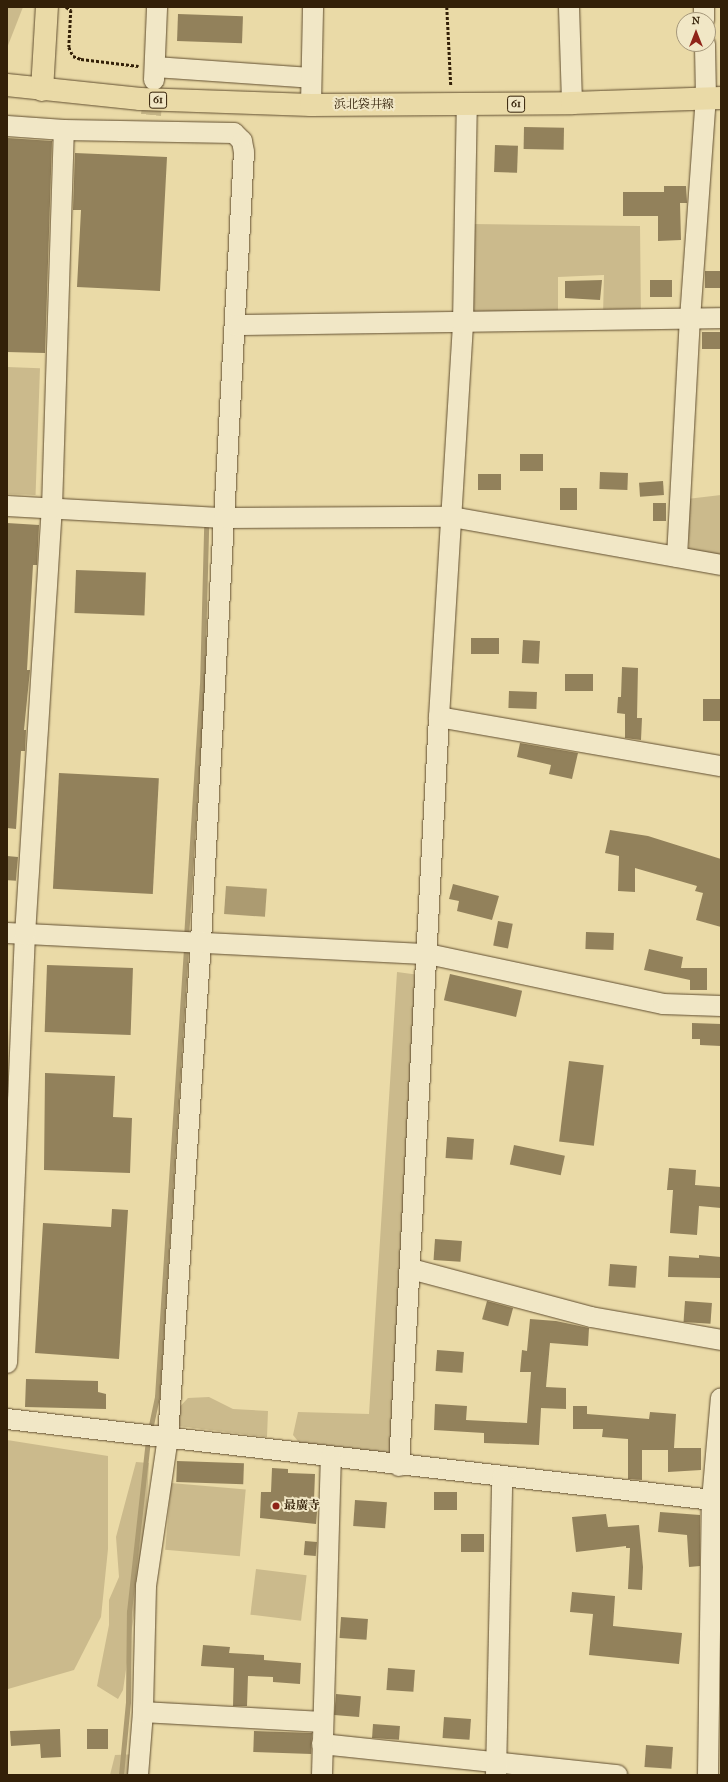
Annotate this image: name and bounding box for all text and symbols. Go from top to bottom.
north arrow [676,12,716,52]
text: N [692,14,700,27]
road number: 61 [149,91,167,109]
road number: 61 [507,95,525,113]
street label: 浜北袋井線 [334,98,394,112]
place label: 最廣寺 [284,1499,320,1513]
marker: 最廣寺 [271,1501,281,1511]

